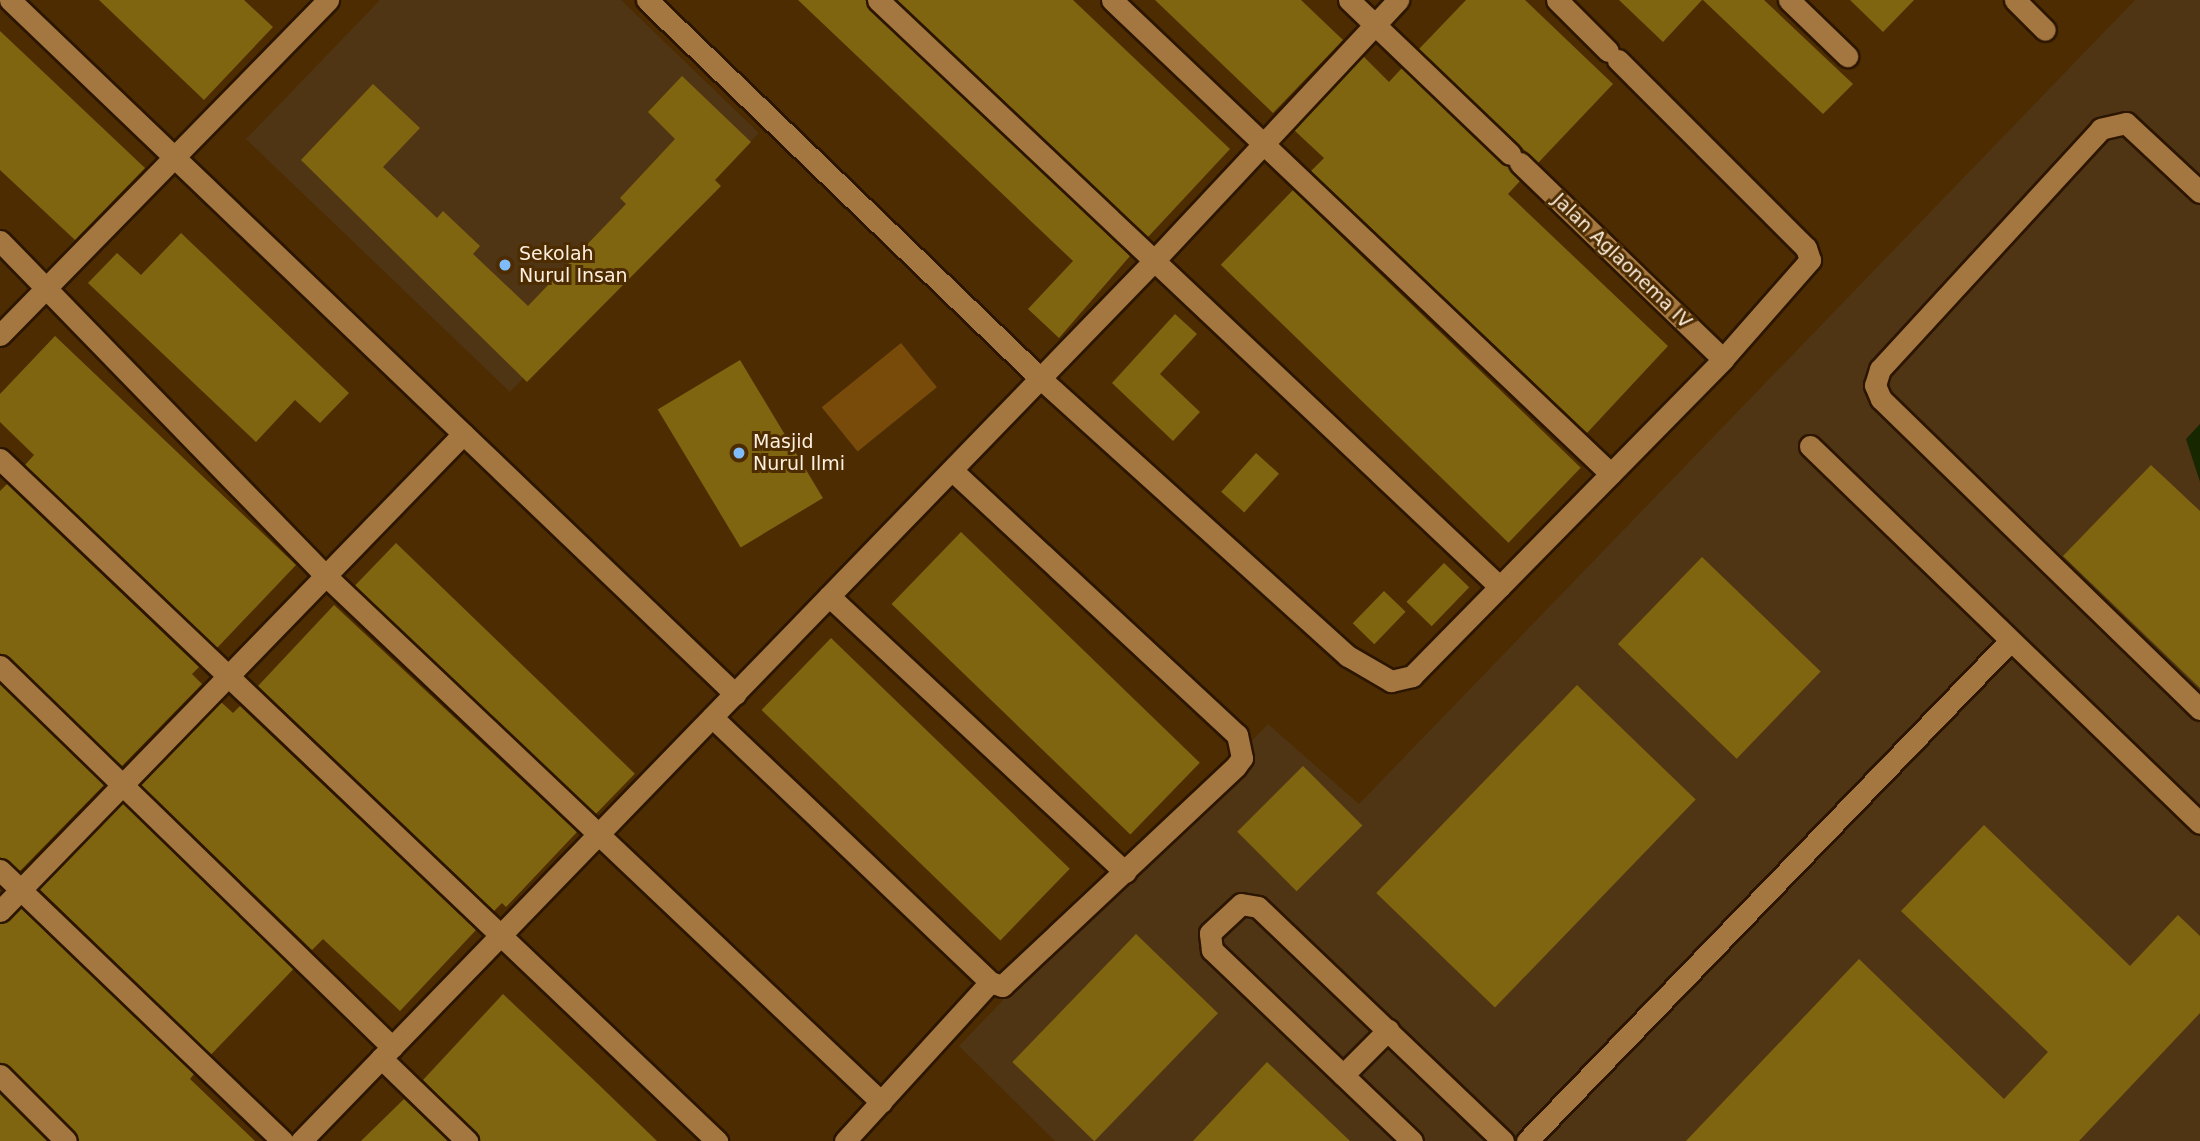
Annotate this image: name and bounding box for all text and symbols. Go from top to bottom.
street label: Jalan Aglaonema IV [1548,189,1696,333]
place label: Sekolah Nurul Insan [519,243,628,287]
marker: Sekolah Nurul Insan [497,257,513,273]
place label: Masjid Nurul Ilmi [753,431,845,475]
marker: Masjid Nurul Ilmi [731,445,747,461]

